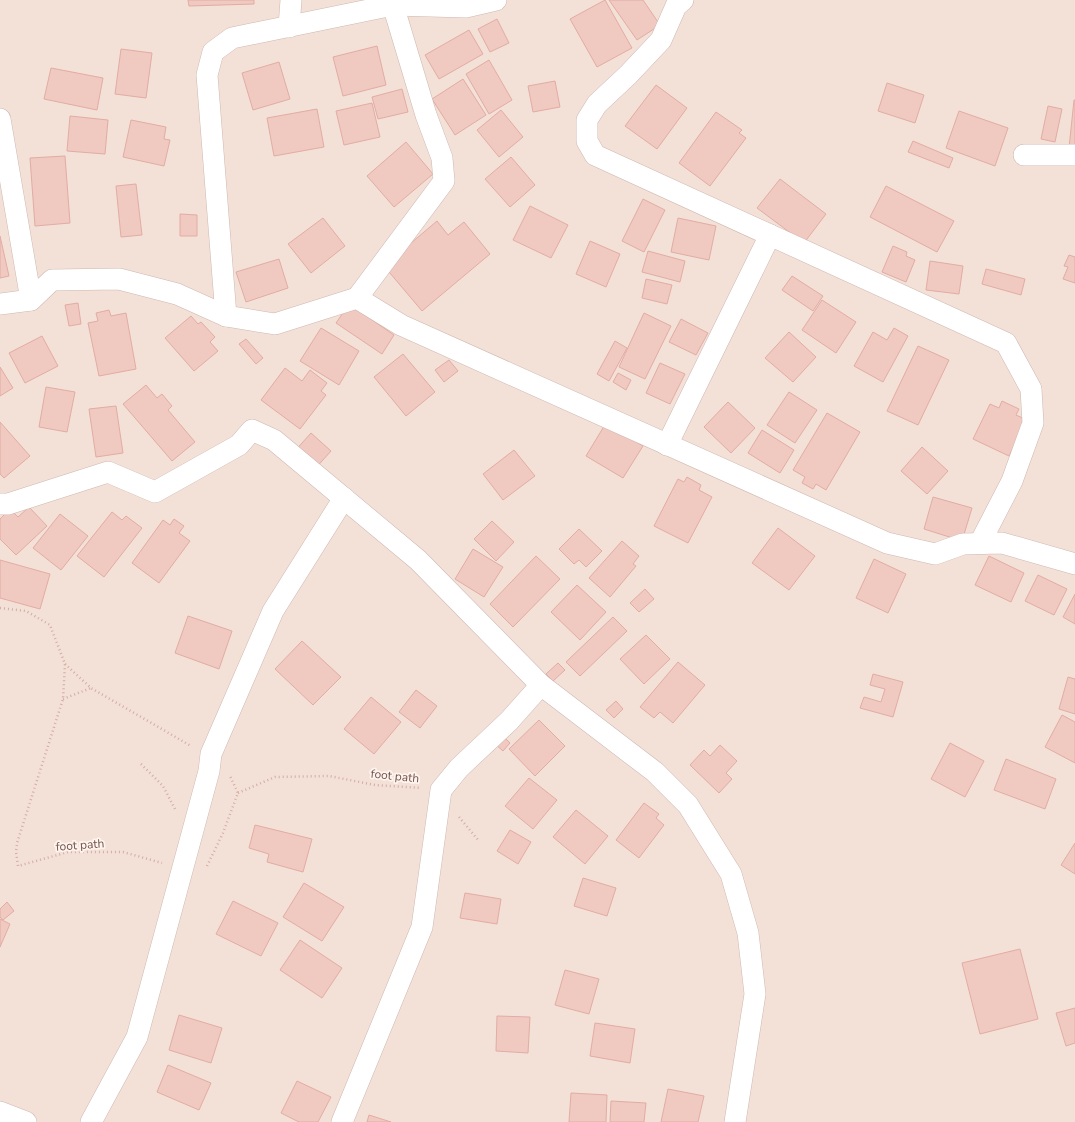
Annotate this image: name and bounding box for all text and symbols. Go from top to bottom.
street label: foot path [370,765,420,787]
street label: foot path [55,835,105,855]

